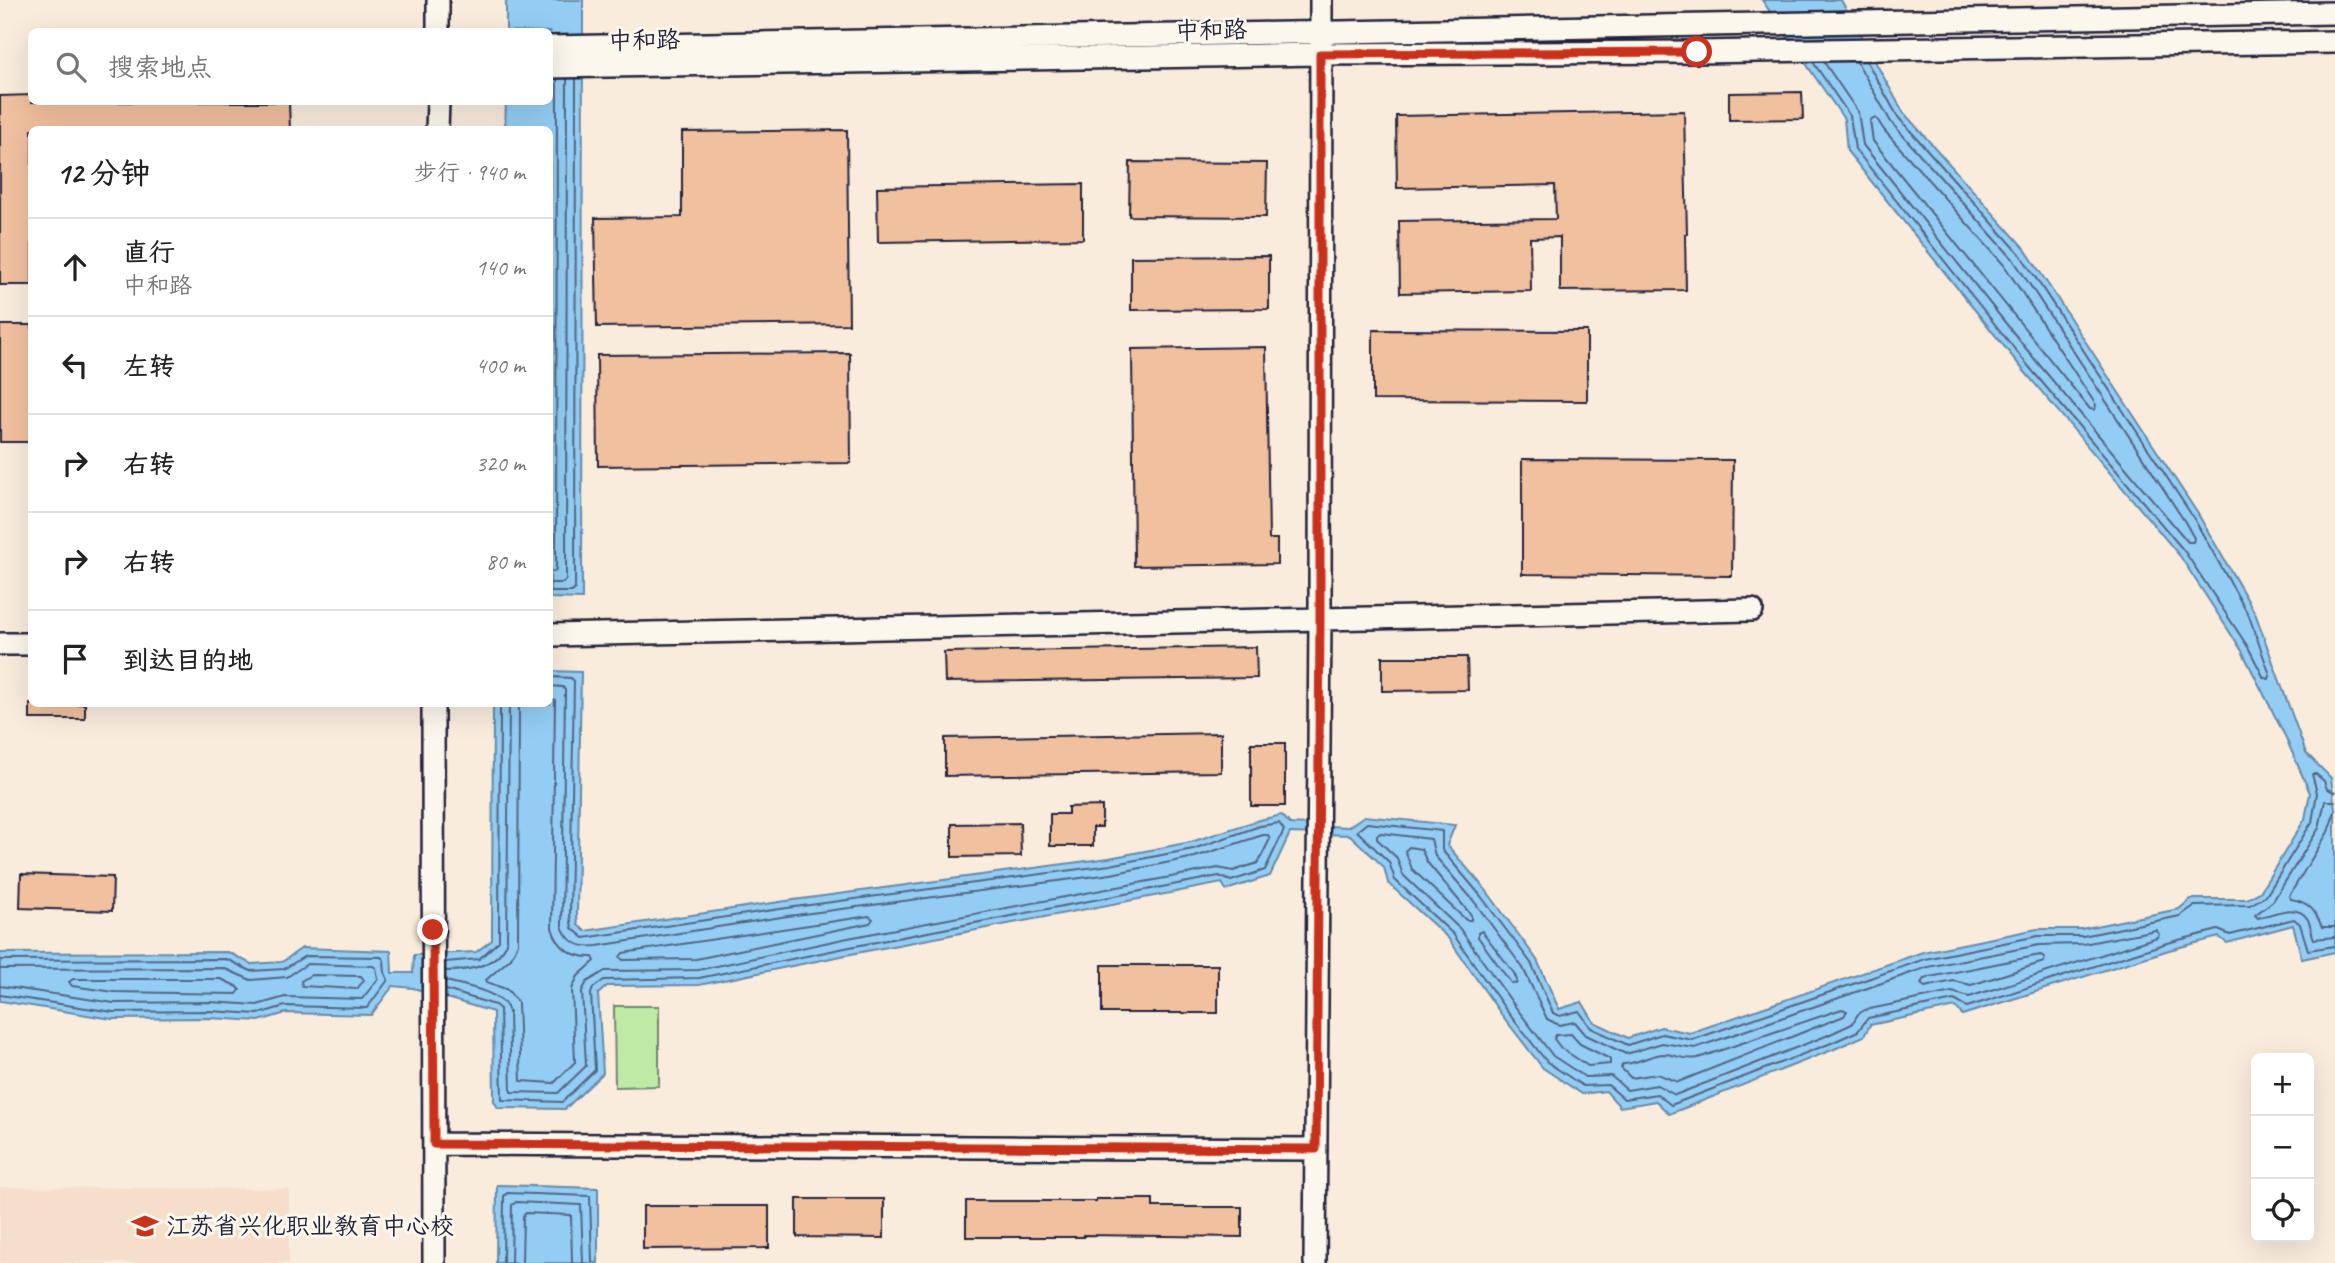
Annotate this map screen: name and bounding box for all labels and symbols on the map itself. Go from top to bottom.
street label: 中和路 [1175,14,1247,46]
street label: 中和路 [608,24,680,56]
route start [1681,36,1712,67]
route end [417,914,448,945]
school or university icon: 江苏省兴化职业教育中心校 [130,1211,160,1241]
place label: 江苏省兴化职业教育中心校 [166,1211,454,1241]

